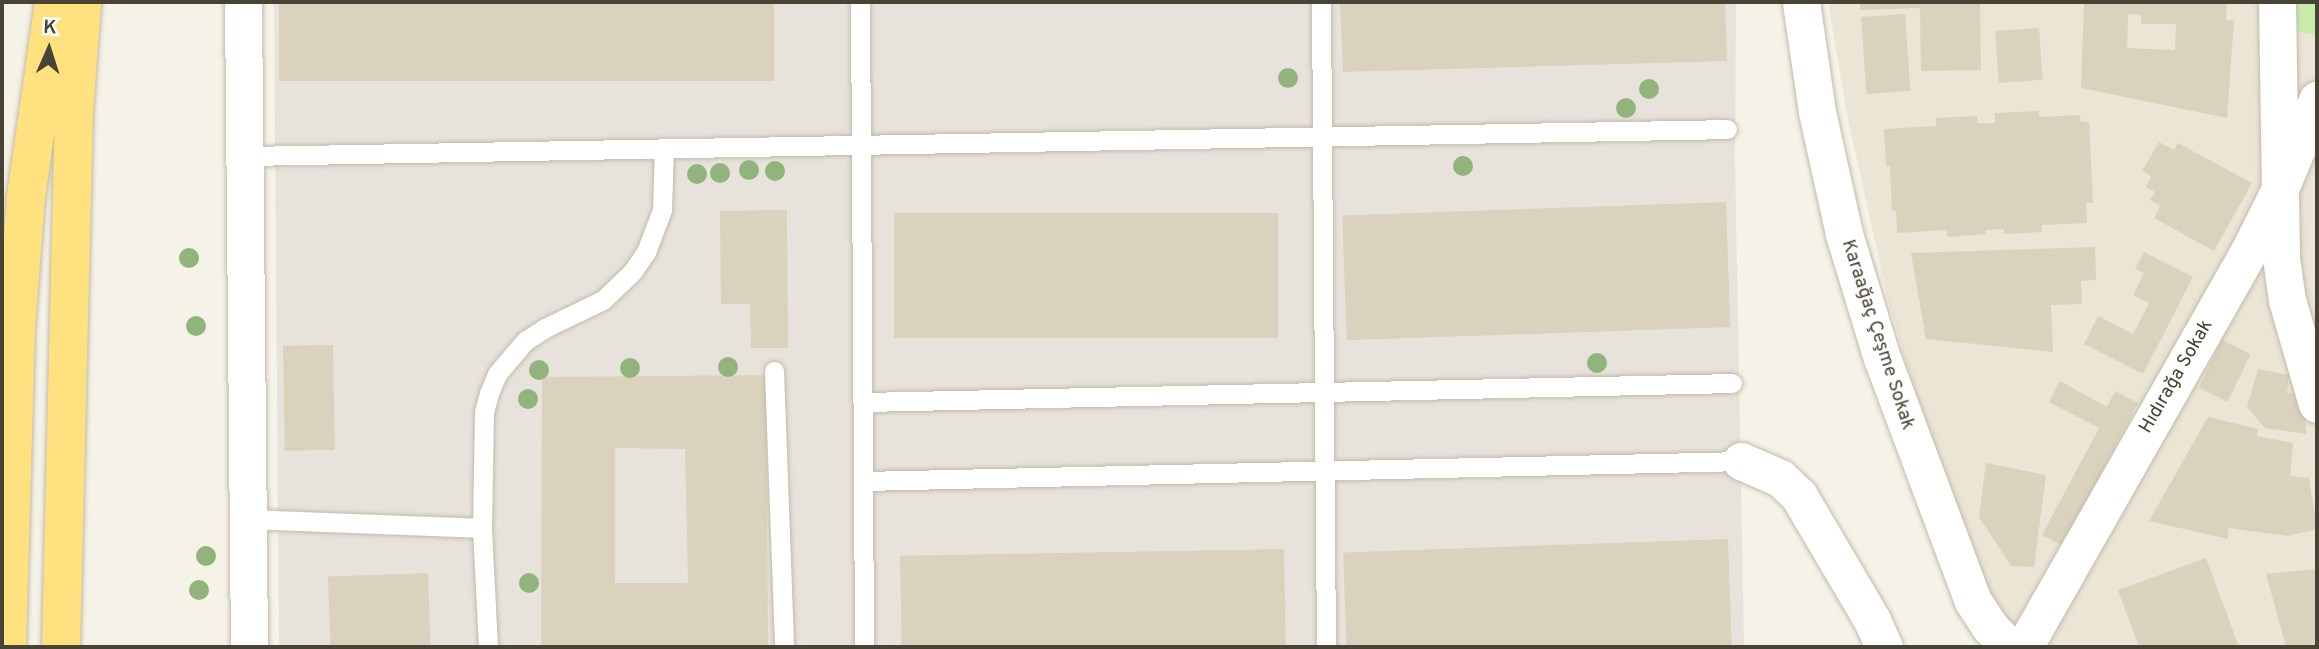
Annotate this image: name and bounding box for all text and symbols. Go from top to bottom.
north arrow [14,14,84,84]
text: K [43,16,57,40]
street label: Karaağaç Çeşme Sokak [1835,237,1919,433]
street label: Hıdırağa Sokak [2135,316,2219,438]

